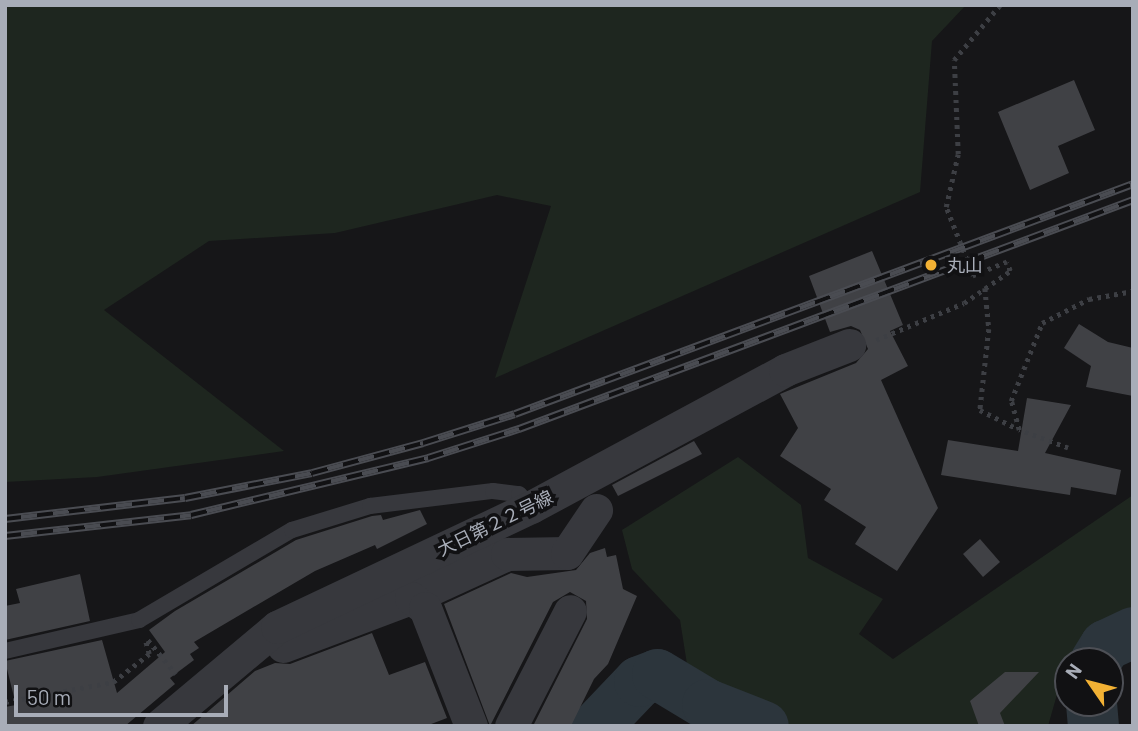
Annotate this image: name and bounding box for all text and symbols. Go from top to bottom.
place label: 丸山 [947,254,983,276]
marker: 丸山 [921,255,941,275]
street label: 大日第２２号線 [434,486,556,560]
north arrow [1054,647,1124,717]
text: N [1060,659,1086,683]
scale bar [18,672,231,716]
text: 50 m [27,684,71,709]

